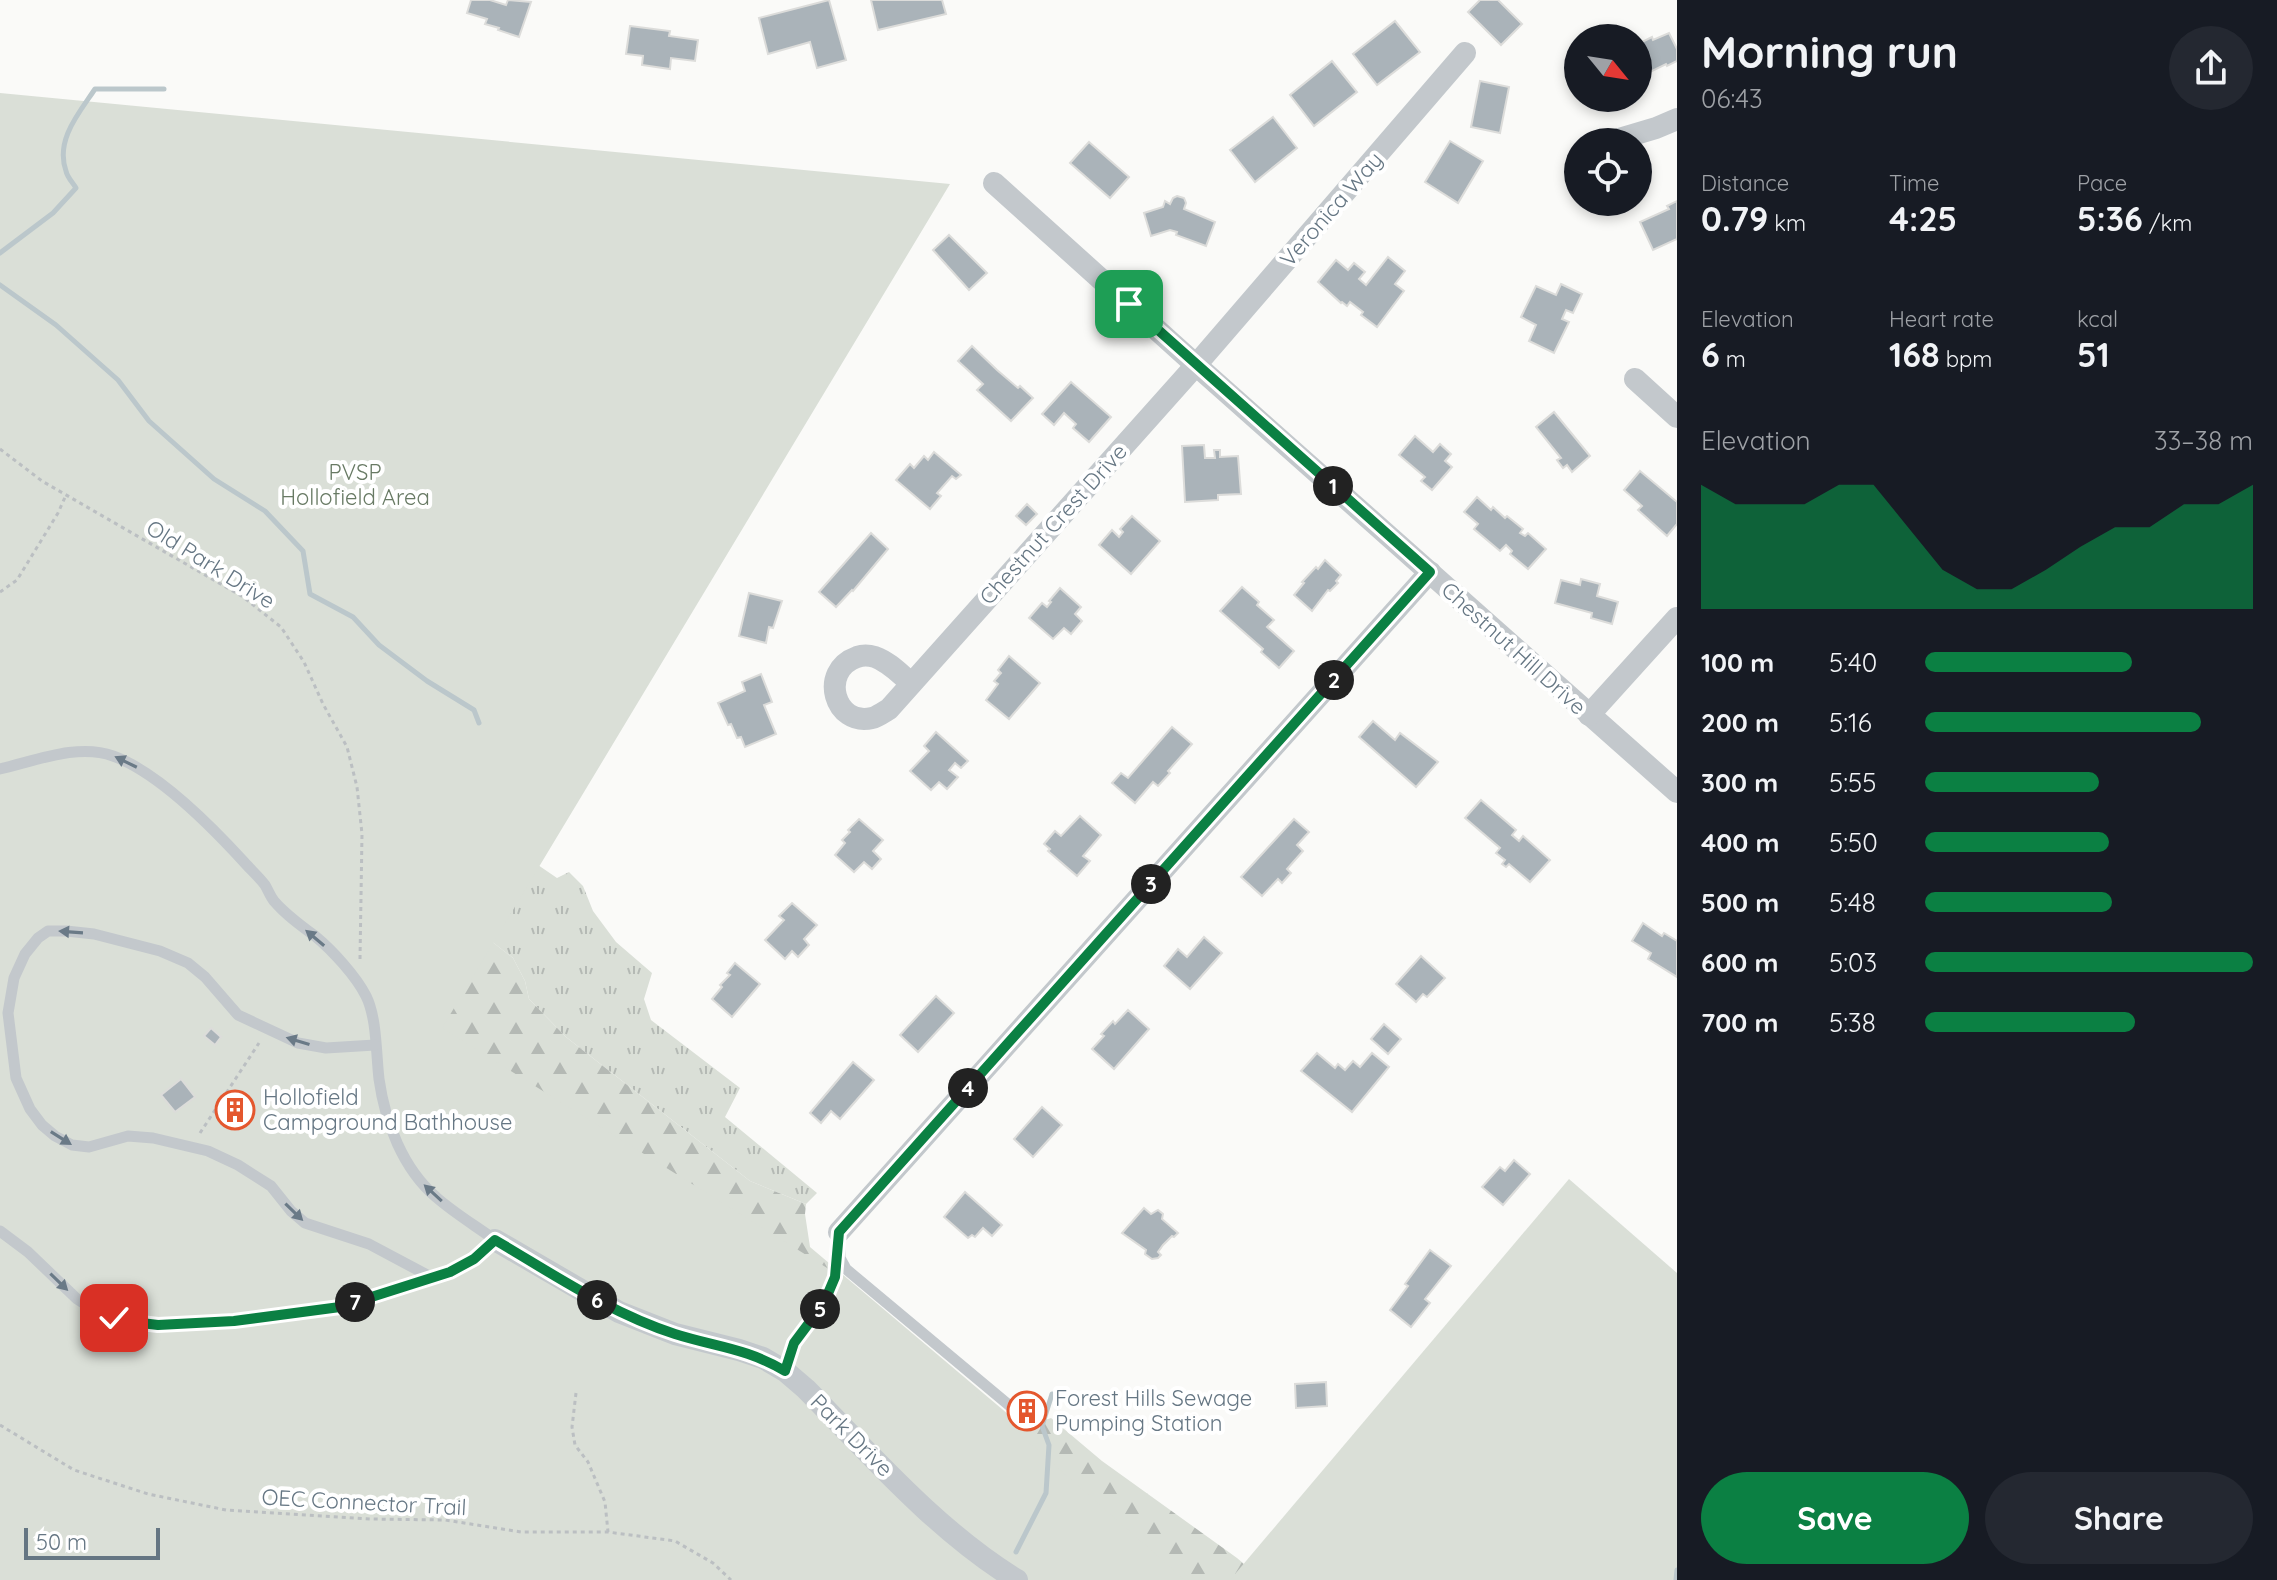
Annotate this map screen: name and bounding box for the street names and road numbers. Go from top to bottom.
street label: Veronica Way [1274,146,1388,272]
street label: Chestnut Crest Drive [973,438,1133,610]
street label: Old Park Drive [141,513,281,615]
street label: Chestnut Hill Drive [1436,576,1592,720]
street label: Park Drive [805,1388,899,1482]
street label: OEC Connector Trail [261,1483,467,1521]

